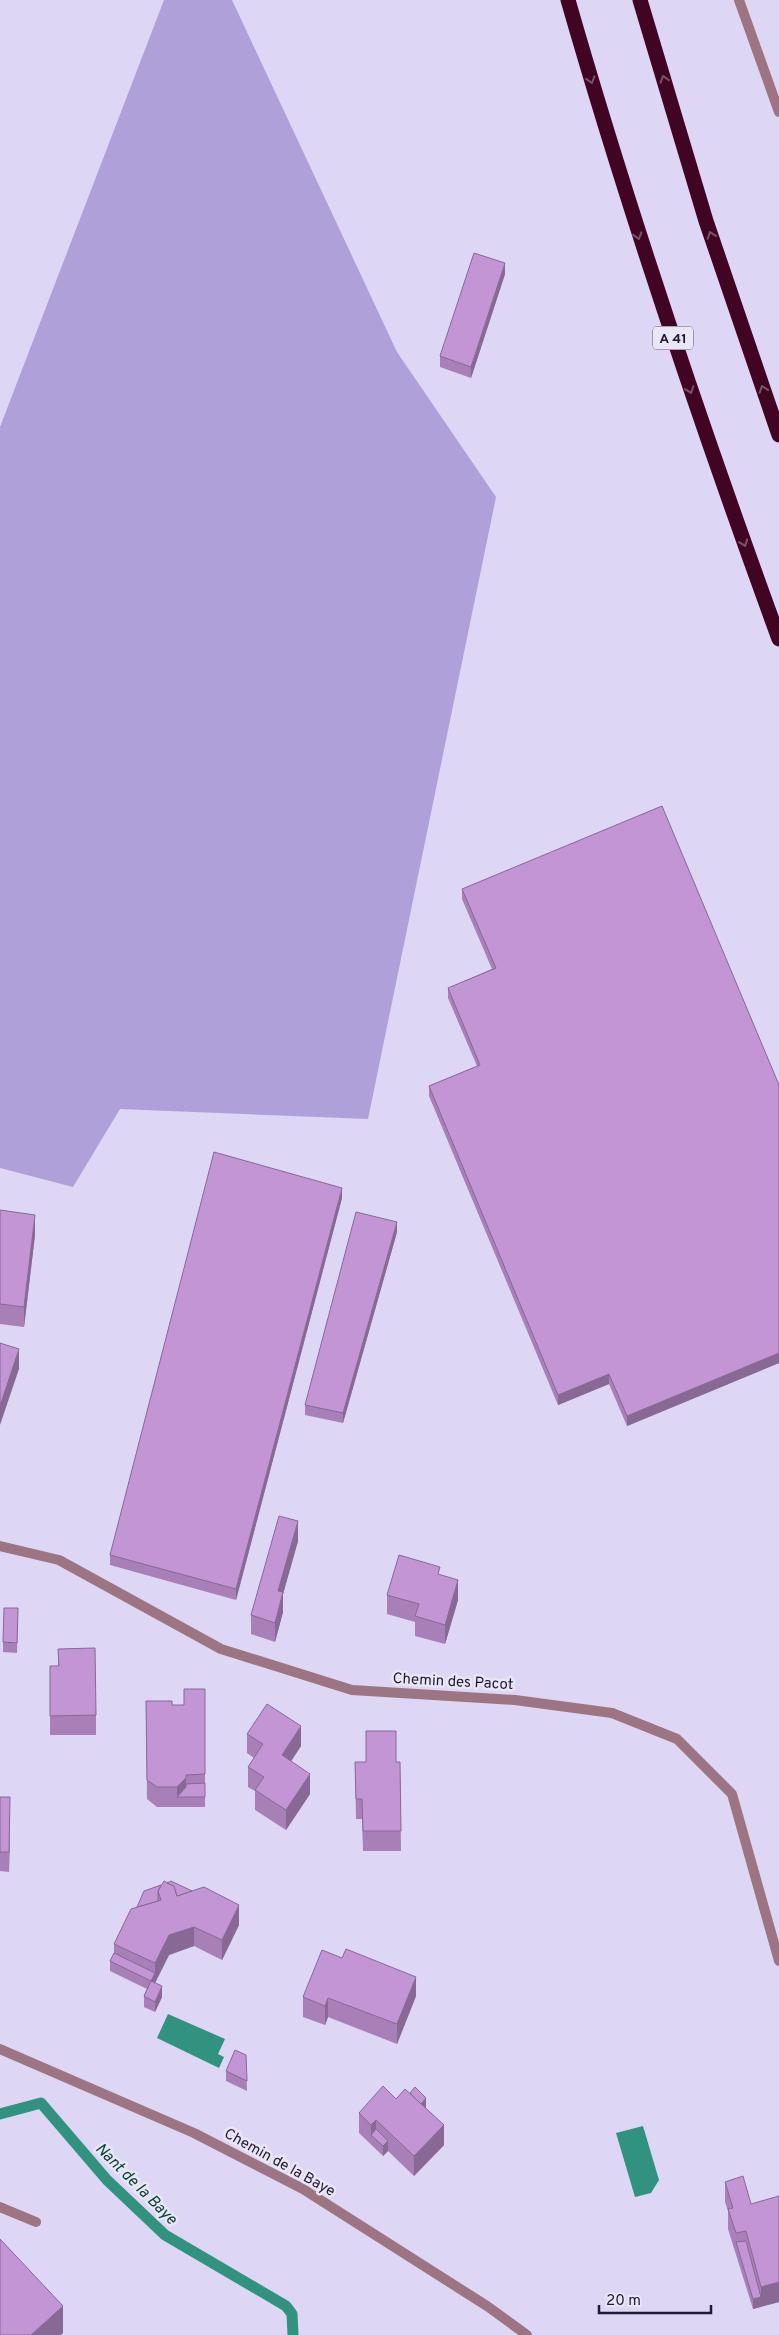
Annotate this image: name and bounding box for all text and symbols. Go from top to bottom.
one-way arrow [586,75,596,84]
one-way arrow [659,76,669,84]
one-way arrow [633,231,643,239]
one-way arrow [706,231,716,240]
road number: A 41 [653,326,693,349]
one-way arrow [684,385,694,393]
one-way arrow [759,385,769,394]
one-way arrow [738,538,748,547]
street label: Chemin des Pacot [392,1670,514,1695]
street label: Chemin de la Baye [220,2125,338,2202]
water label: Nant de la Baye [91,2139,181,2230]
scale bar [599,2282,712,2314]
text: 20 m [606,2292,641,2311]

